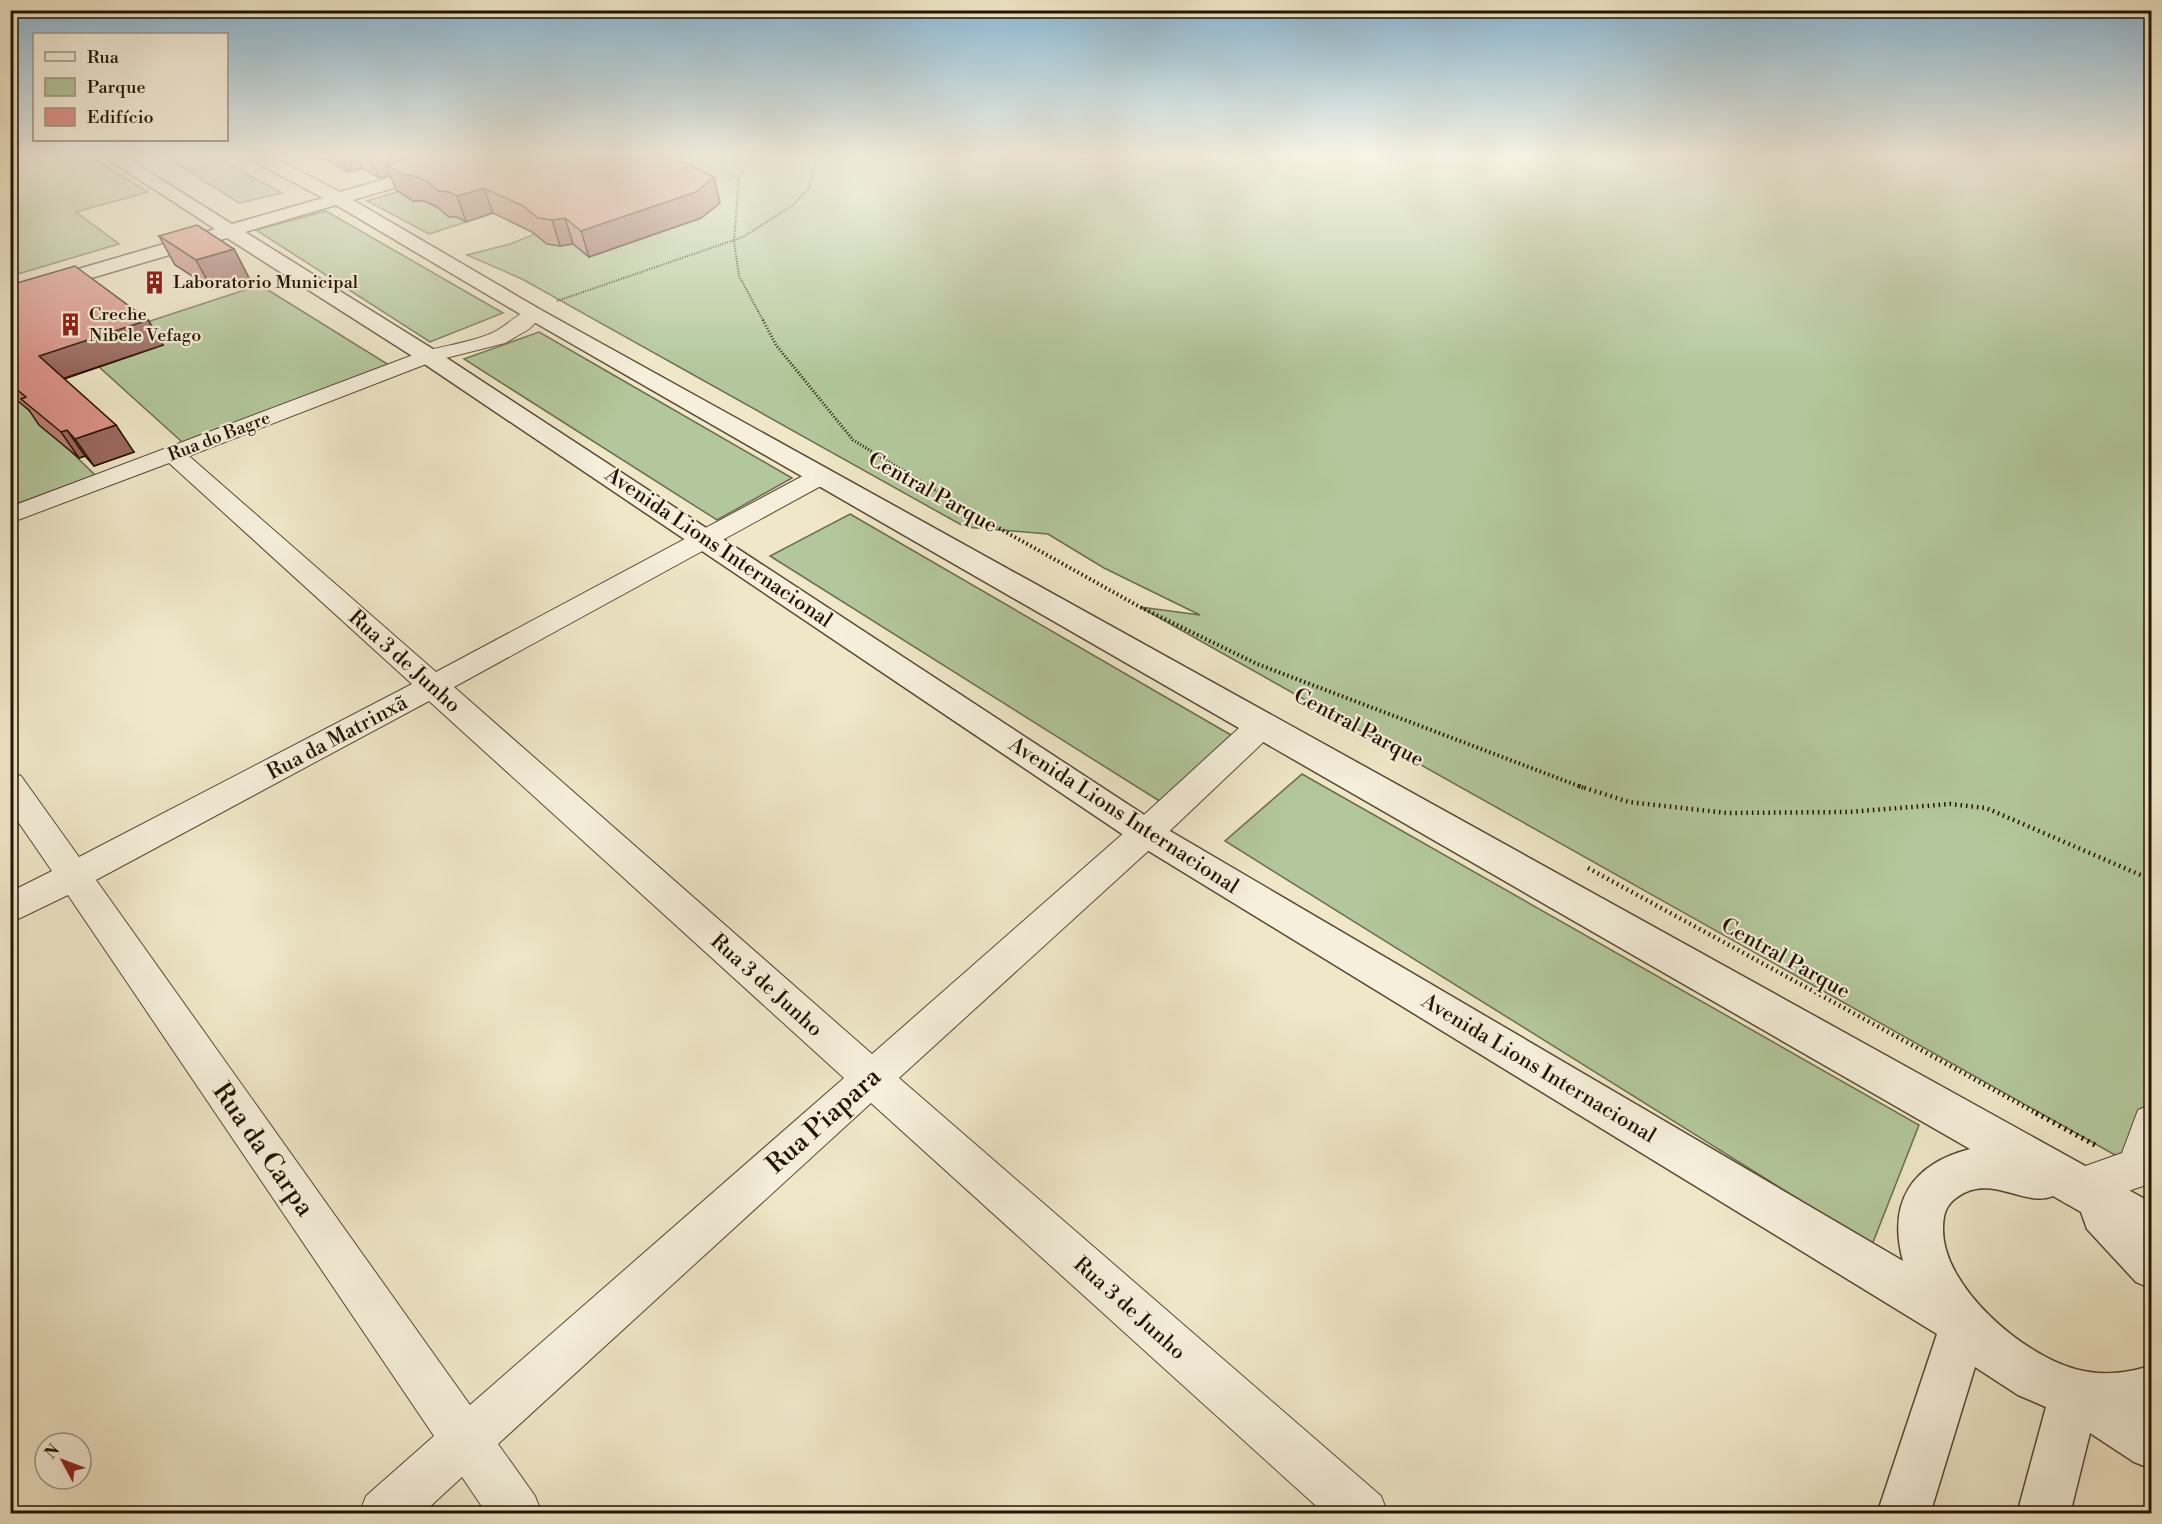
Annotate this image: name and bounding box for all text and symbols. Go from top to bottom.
legend [33,33,228,141]
text: Rua [87,46,120,69]
text: Parque [87,76,146,99]
text: Edifício [87,106,154,129]
building icon: Laboratorio Municipal [142,269,168,295]
place label: Laboratorio Municipal [173,271,359,294]
place label: Creche Nibele Vefago [89,303,201,347]
building icon: Creche Nibele Vefago [58,311,84,337]
street label: Rua do Bagre [165,406,274,467]
street label: Central Parque [863,447,1002,539]
street label: Avenida Lions Internacional [599,461,837,634]
street label: Rua 3 de Junho [343,605,466,719]
street label: Central Parque [1289,683,1428,773]
street label: Rua da Matrinxã [263,690,413,786]
street label: Avenida Lions Internacional [1003,731,1243,900]
street label: Central Parque [1716,913,1855,1005]
street label: Rua 3 de Junho [705,929,828,1043]
street label: Avenida Lions Internacional [1416,988,1660,1149]
street label: Rua Piapara [760,1060,888,1181]
street label: Rua da Carpa [205,1077,321,1223]
street label: Rua 3 de Junho [1068,1252,1191,1366]
north arrow [33,1431,93,1491]
text: N [41,1440,64,1463]

